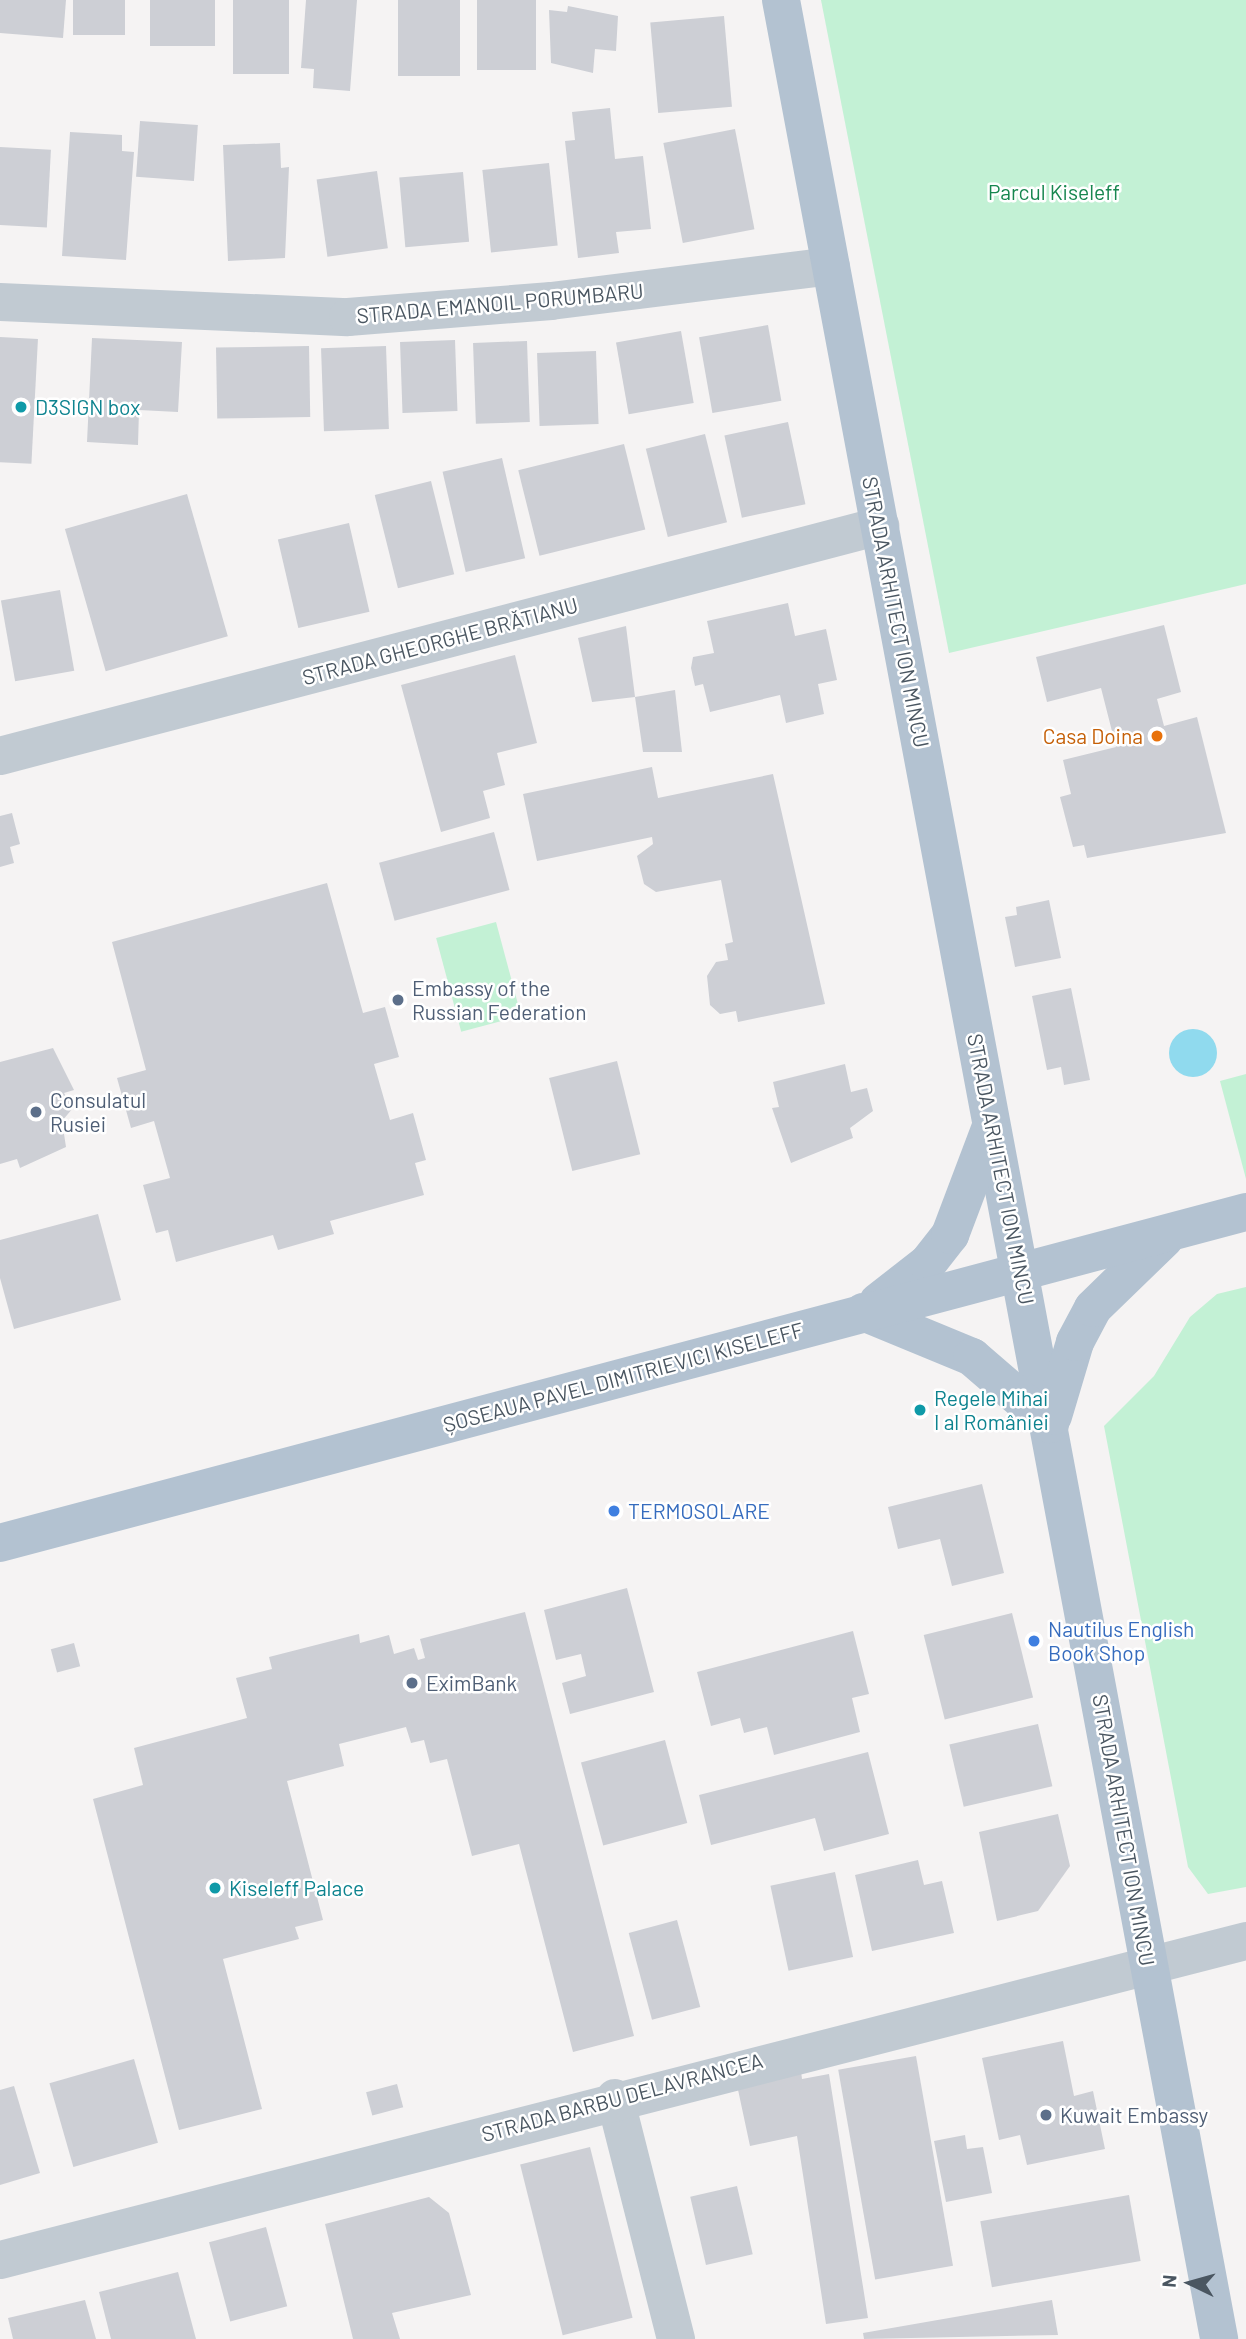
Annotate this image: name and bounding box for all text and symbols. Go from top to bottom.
park label: Parcul Kiseleff [988,179,1120,205]
street label: STRADA EMANOIL PORUMBARU [356,278,644,328]
place label: D3SIGN box [35,394,140,420]
marker: D3SIGN box [13,399,29,415]
street label: STRADA ARHITECT ION MINCU [857,474,935,750]
street label: STRADA GHEORGHE BRĂTIANU [299,592,581,690]
place label: Casa Doina [1043,723,1143,749]
marker: Casa Doina [1149,728,1165,744]
place label: Embassy of the Russian Federation [412,975,587,1025]
marker: Embassy of the Russian Federation [390,992,406,1008]
street label: STRADA ARHITECT ION MINCU [962,1031,1040,1307]
place label: Consulatul Rusiei [50,1087,146,1137]
marker: Consulatul Rusiei [28,1104,44,1120]
street label: ȘOSEAUA PAVEL DIMITRIEVICI KISELEFF [440,1317,806,1437]
place label: Regele Mihai I al României [934,1385,1049,1435]
marker: Regele Mihai I al României [912,1402,928,1418]
place label: TERMOSOLARE [628,1498,770,1524]
marker: TERMOSOLARE [606,1503,622,1519]
place label: Nautilus English Book Shop [1048,1616,1194,1666]
marker: Nautilus English Book Shop [1026,1633,1042,1649]
place label: EximBank [426,1670,517,1696]
marker: EximBank [404,1675,420,1691]
street label: STRADA ARHITECT ION MINCU [1088,1692,1160,1968]
place label: Kiseleff Palace [229,1875,364,1901]
marker: Kiseleff Palace [207,1880,223,1896]
street label: STRADA BARBU DELAVRANCEA [479,2047,765,2147]
place label: Kuwait Embassy [1060,2102,1208,2128]
marker: Kuwait Embassy [1038,2107,1054,2123]
north arrow [1155,2248,1225,2318]
text: N [1157,2274,1181,2288]

